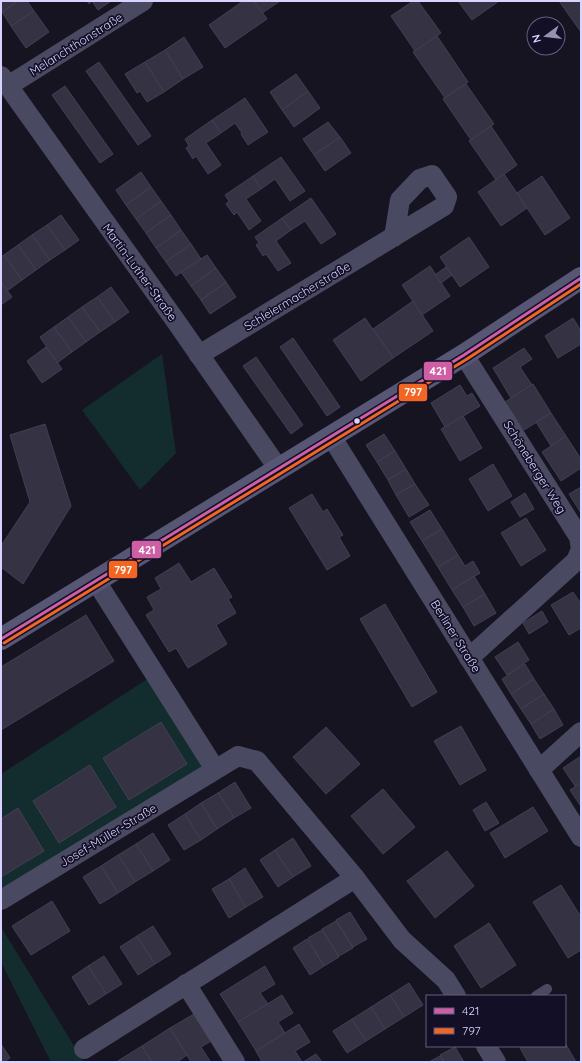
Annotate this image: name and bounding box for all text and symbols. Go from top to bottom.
street label: Melanchthonstraße [27,9,126,79]
north arrow [526,16,566,56]
text: N [529,33,544,44]
street label: Martin-Luther-Straße [100,220,181,324]
street label: Schleiermacherstraße [241,258,353,334]
line badge: 421 [423,361,453,381]
text: 421 [429,364,447,378]
line badge: 797 [398,383,428,402]
text: 797 [404,385,422,399]
unlabelled marker [352,416,362,426]
street label: Schöneberger Weg [500,418,570,516]
line badge: 421 [131,540,162,559]
text: 421 [138,543,156,557]
line badge: 797 [108,560,138,579]
text: 797 [114,563,132,577]
street label: Berliner Straße [428,597,484,675]
street label: Josef-Müller-Straße [57,800,159,870]
legend [426,995,566,1047]
text: 421 [462,1003,479,1018]
text: 797 [462,1023,481,1038]

